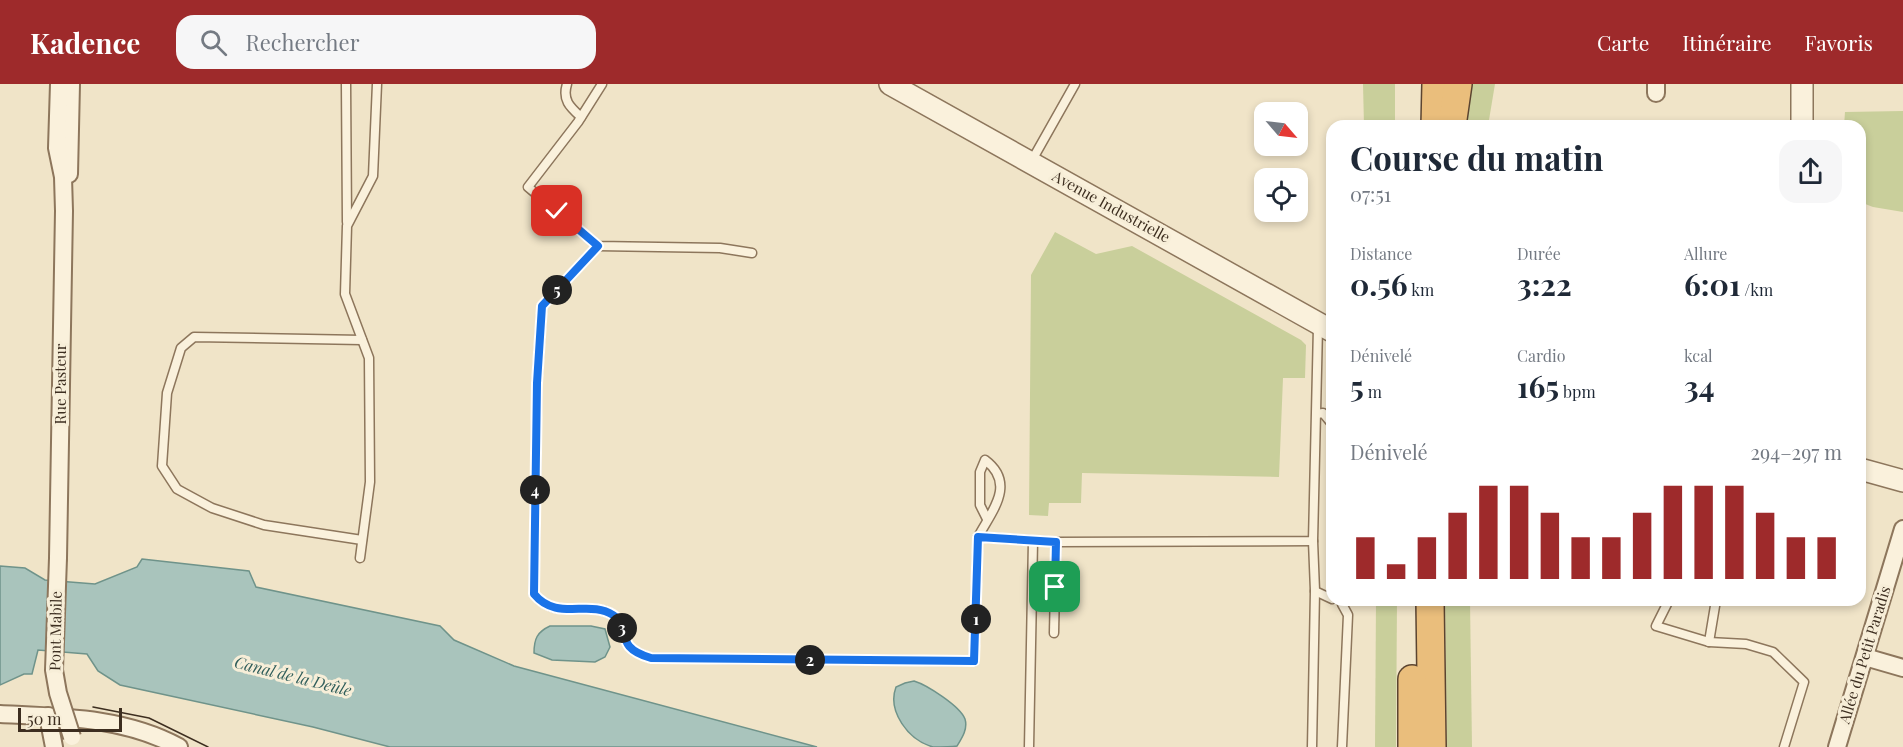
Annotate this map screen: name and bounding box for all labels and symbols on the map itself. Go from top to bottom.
north arrow [1254,102,1308,156]
street label: Avenue Industrielle [1048,165,1174,247]
pin [531,185,582,236]
pin: 5 [542,275,572,305]
street label: Rue Pasteur [50,343,70,424]
pin: 4 [520,475,550,505]
pin [1029,561,1080,612]
street label: Allée du Petit Paradis [1833,584,1894,727]
street label: Pont Mabile [44,591,66,671]
pin: 1 [961,604,991,634]
pin: 3 [607,613,637,643]
pin: 2 [795,645,825,675]
water label: Canal de la Deûle [232,651,354,700]
scale bar [18,705,122,732]

